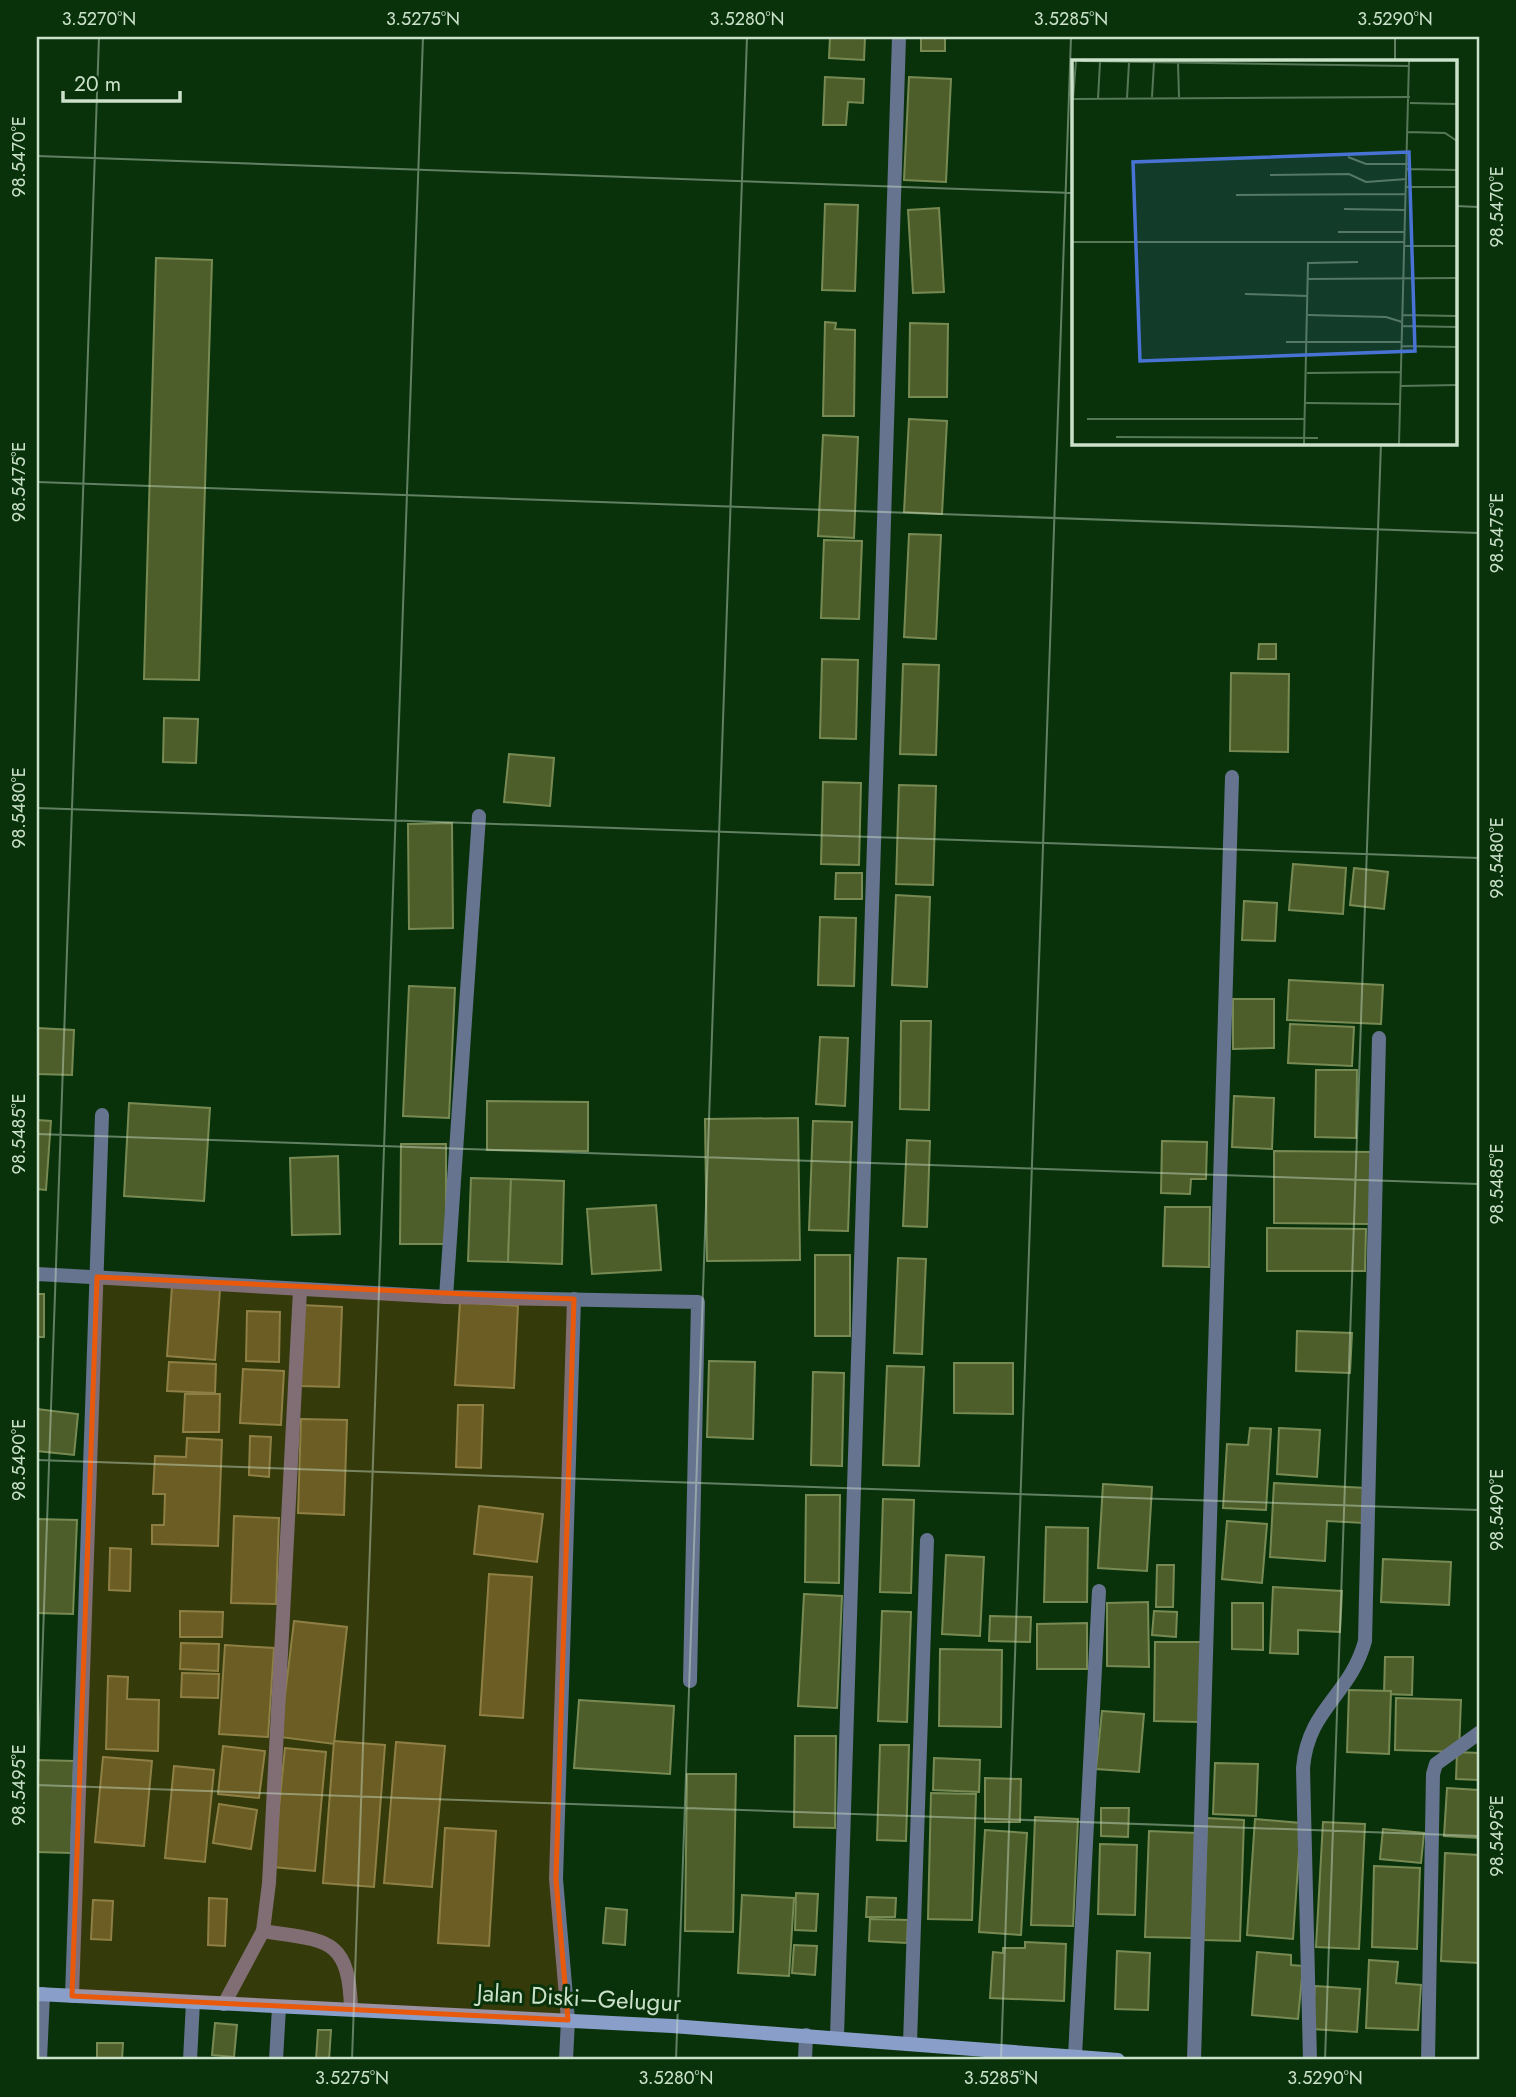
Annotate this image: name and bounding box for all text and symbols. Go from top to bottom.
text: 3.5270°N [62,6,136,32]
text: 3.5275°N [386,6,460,32]
text: 3.5280°N [710,6,784,32]
text: 3.5285°N [1034,6,1108,32]
text: 3.5290°N [1357,6,1433,32]
scale bar [63,60,180,104]
inset map [1072,60,1456,444]
text: 20 m [74,69,121,99]
text: 98.5470°E [6,116,32,198]
text: 98.5470°E [1484,166,1510,248]
text: 98.5475°E [6,442,32,522]
text: 98.5475°E [1484,493,1510,573]
text: 98.5480°E [6,767,32,849]
text: 98.5480°E [1484,817,1510,899]
text: 98.5485°E [6,1094,32,1174]
text: 98.5485°E [1484,1144,1510,1224]
text: 98.5490°E [6,1419,32,1501]
text: 98.5490°E [1484,1469,1510,1551]
text: 98.5495°E [6,1744,32,1826]
text: 98.5495°E [1484,1795,1510,1877]
street label: Jalan Diski–Gelugur [473,1975,683,2020]
text: 3.5275°N [315,2065,389,2091]
text: 3.5280°N [639,2065,713,2091]
text: 3.5285°N [964,2065,1038,2091]
text: 3.5290°N [1287,2065,1363,2091]

